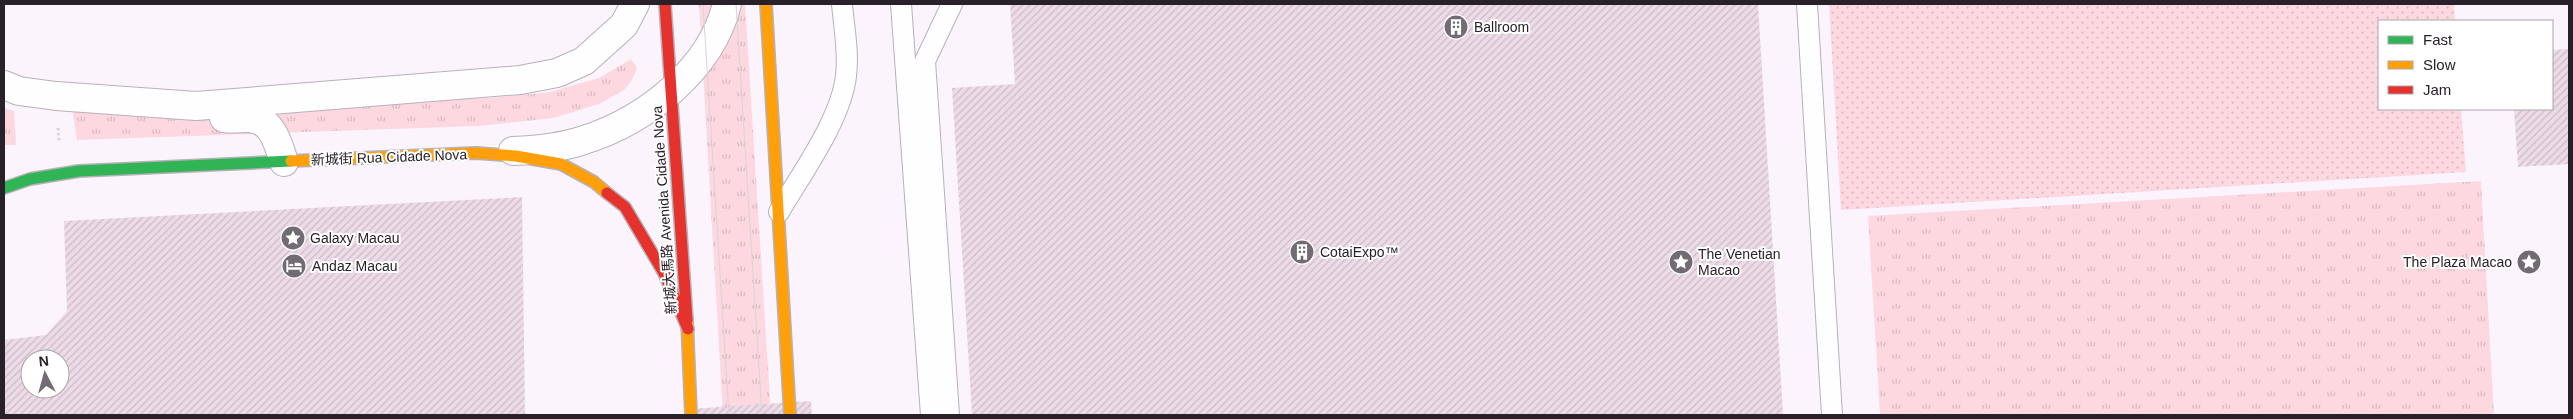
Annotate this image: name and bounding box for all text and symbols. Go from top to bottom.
building icon: Ballroom [1443,14,1469,40]
place label: Ballroom [1474,19,1529,35]
legend [2378,20,2553,110]
text: Fast [2423,31,2453,48]
text: Slow [2423,56,2456,73]
text: Jam [2423,81,2451,98]
street label: 新城大馬路 Avenida Cidade Nova [649,105,679,315]
street label: 新城街 Rua Cidade Nova [311,146,468,168]
place icon: Galaxy Macau [280,225,306,251]
place label: Galaxy Macau [310,230,399,246]
building icon: CotaiExpo™ [1289,239,1315,265]
place label: CotaiExpo™ [1320,244,1399,260]
place label: The Venetian Macao [1698,246,1781,278]
place icon: The Venetian Macao [1668,249,1694,275]
place icon: The Plaza Macao [2516,249,2542,275]
hotel icon: Andaz Macau [281,253,307,279]
place label: The Plaza Macao [2403,254,2512,270]
place label: Andaz Macau [312,258,398,274]
north arrow [20,349,70,399]
text: N [38,353,50,370]

